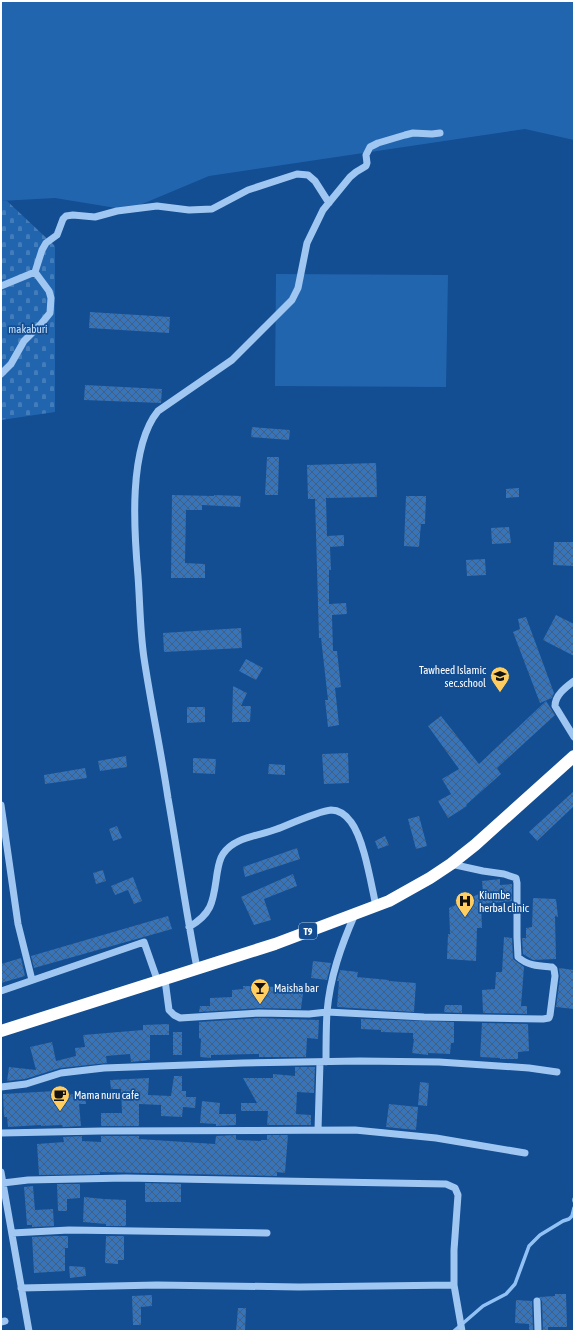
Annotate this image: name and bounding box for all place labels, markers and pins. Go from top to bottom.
place label: Tawheed Islamic sec.school [419,664,487,689]
school or university icon: Tawheed Islamic sec.school [489,665,511,693]
place label: Kiumbe herbal clinic [479,889,530,914]
hospital icon: Kiumbe herbal clinic [454,890,476,918]
bar icon: Maisha bar [249,977,271,1005]
place label: Maisha bar [274,982,319,994]
cafe icon: Mama nuru cafe [49,1084,71,1112]
place label: Mama nuru cafe [74,1089,139,1101]

